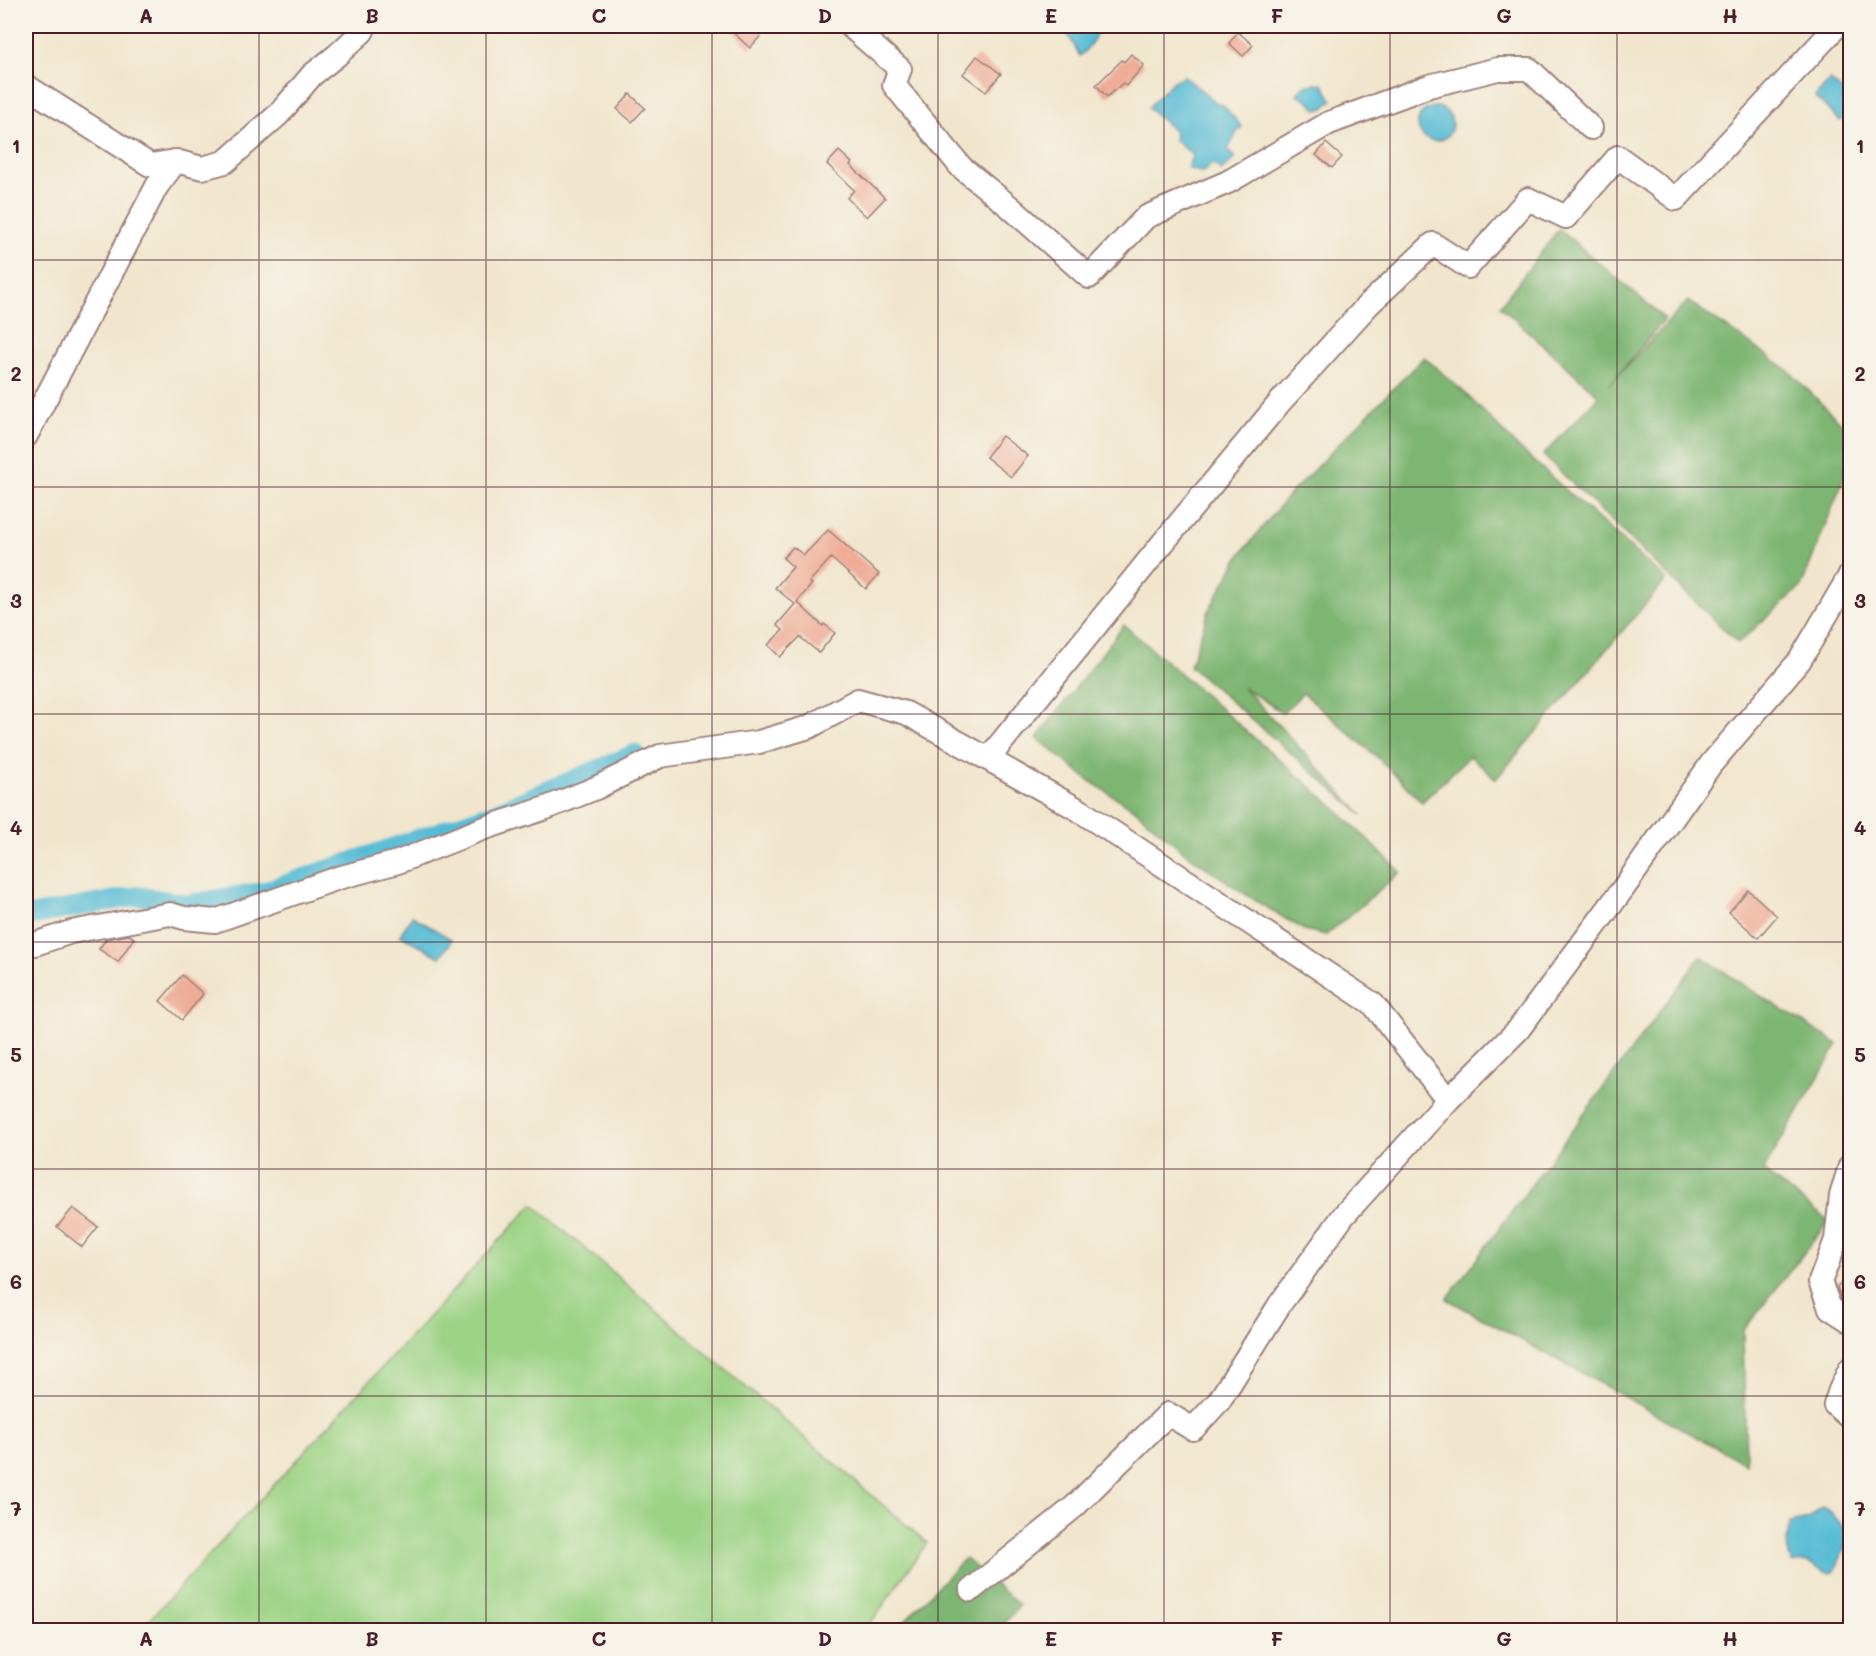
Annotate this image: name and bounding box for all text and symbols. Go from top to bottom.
text: A [139,2,153,28]
text: B [365,2,379,28]
text: C [592,2,607,28]
text: D [818,2,832,28]
text: E [1045,2,1057,28]
text: F [1271,2,1284,28]
text: G [1496,2,1512,28]
text: H [1722,2,1738,28]
text: 1 [12,132,20,158]
text: 1 [1856,132,1864,158]
text: 2 [10,360,22,386]
text: 2 [1854,360,1866,386]
text: 3 [10,587,22,613]
text: 3 [1854,587,1866,613]
text: 4 [10,814,23,840]
text: 4 [1854,814,1867,840]
text: 5 [10,1041,22,1067]
text: 5 [1854,1041,1866,1067]
text: 6 [10,1268,22,1294]
text: 6 [1854,1268,1866,1294]
text: 7 [10,1495,22,1521]
text: 7 [1854,1495,1866,1521]
text: A [139,1625,153,1651]
text: B [365,1625,379,1651]
text: C [592,1625,607,1651]
text: D [818,1625,832,1651]
text: E [1045,1625,1057,1651]
text: F [1271,1625,1284,1651]
text: G [1496,1625,1512,1651]
text: H [1722,1625,1738,1651]

